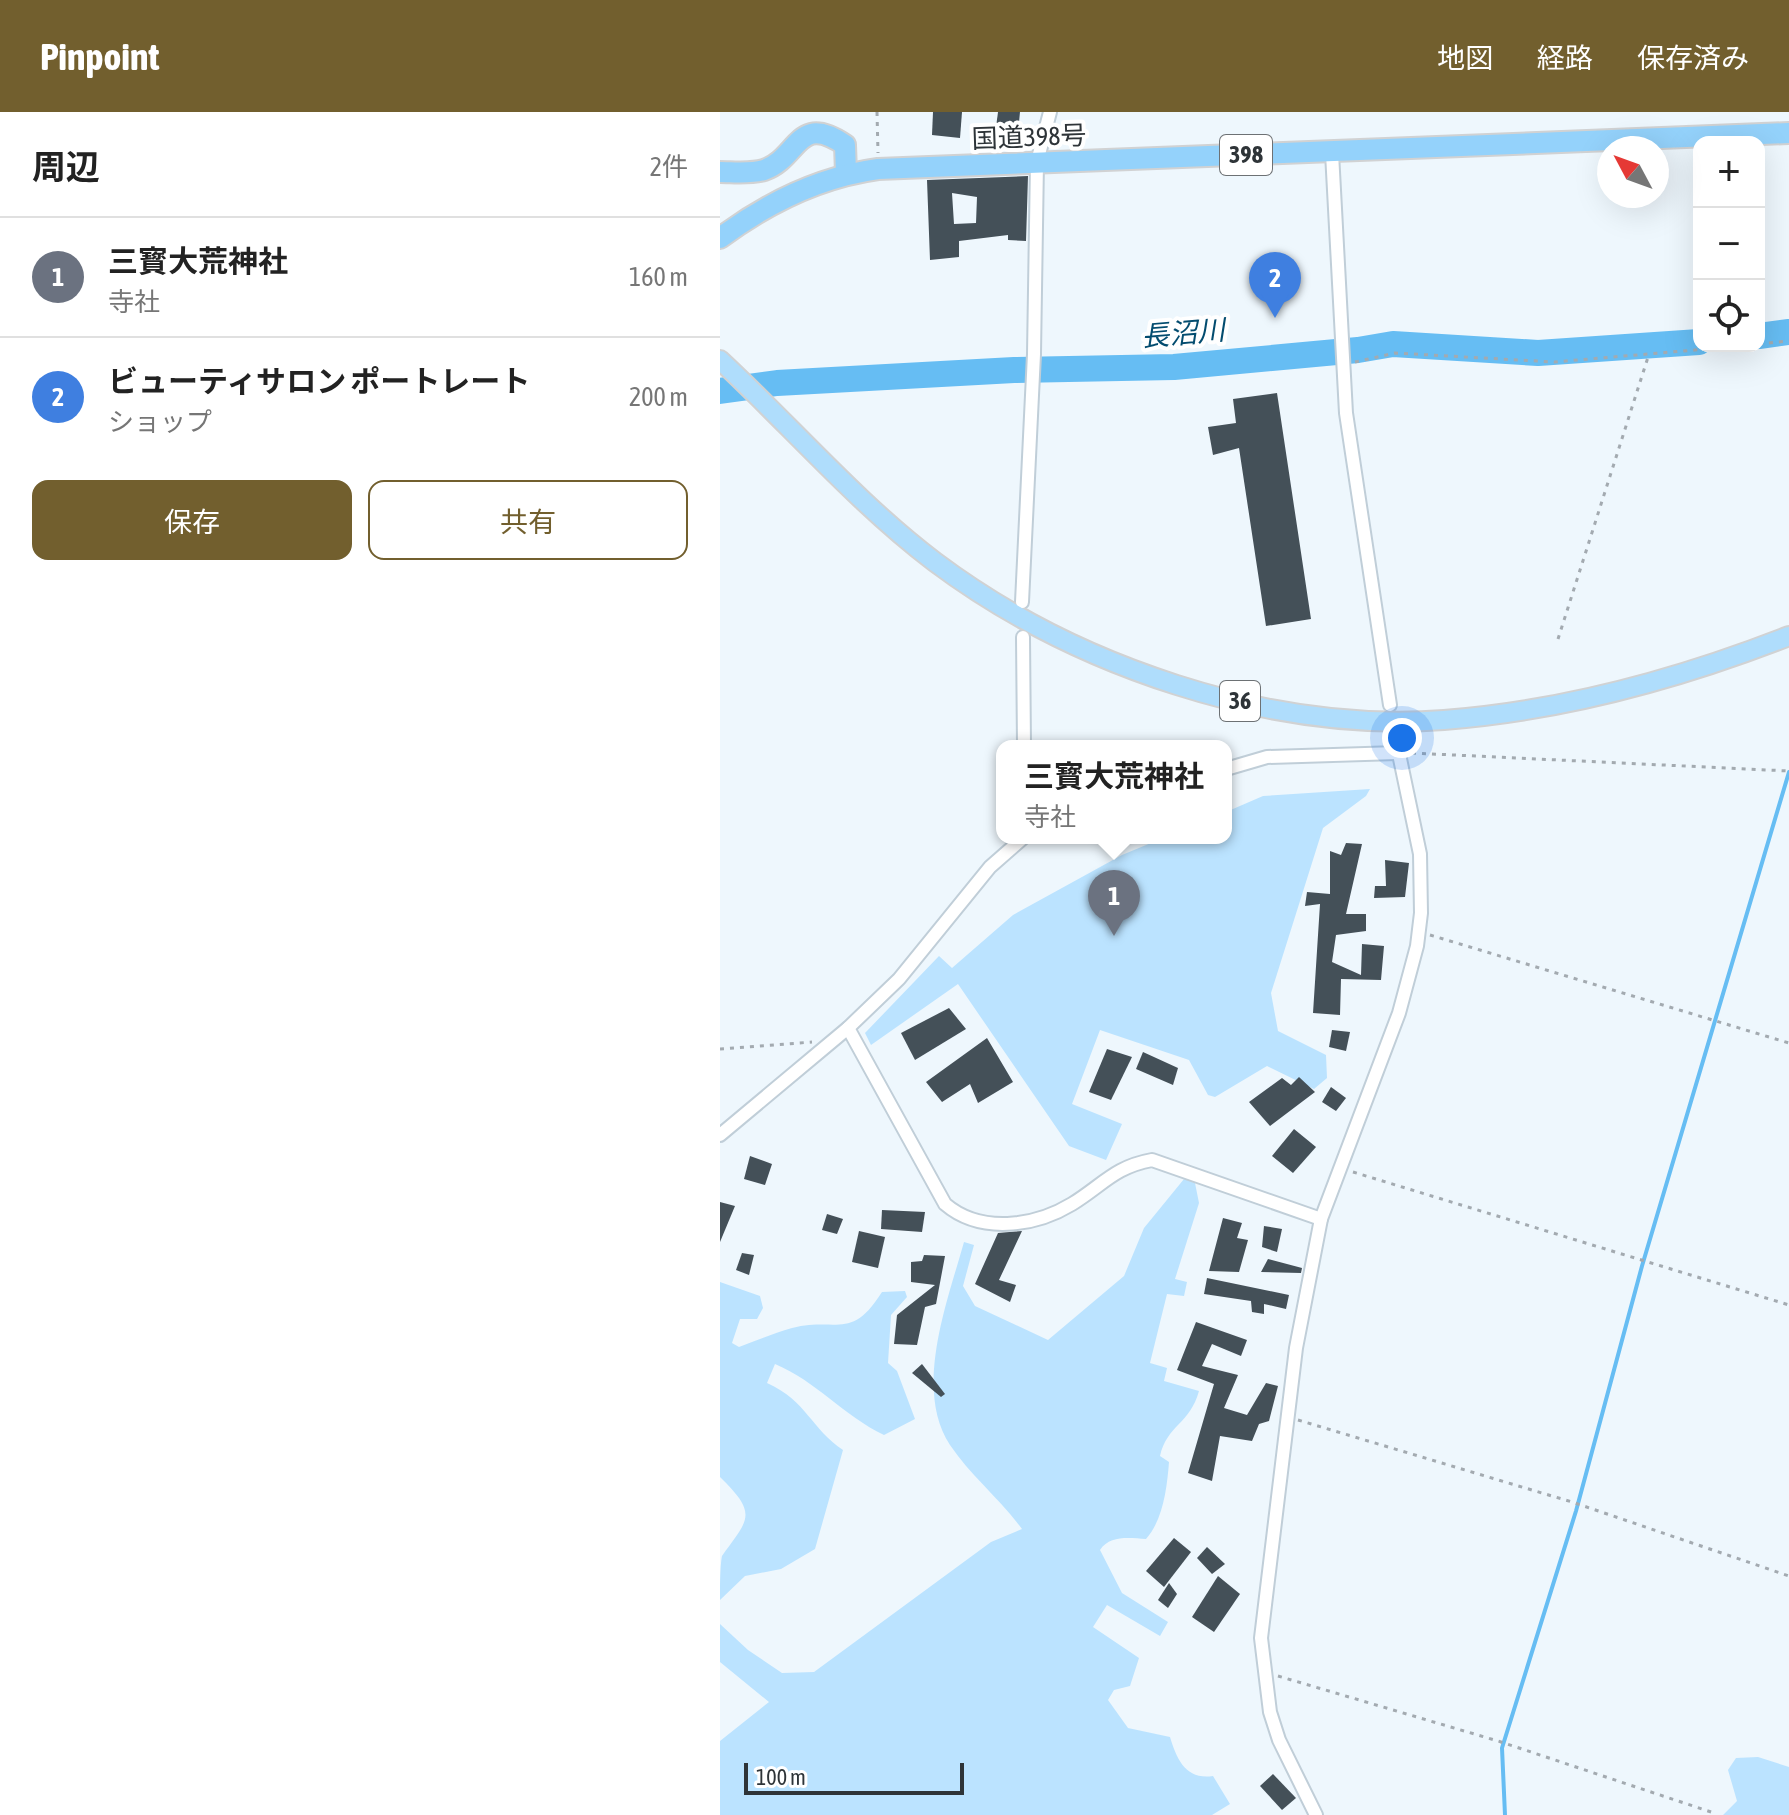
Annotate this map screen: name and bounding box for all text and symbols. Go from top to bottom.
text: Pinpoint [40,35,159,78]
text: 地図 [1437,42,1493,74]
text: 経路 [1537,42,1593,74]
text: 保存済み [1637,42,1749,74]
street label: 国道398号 [971,120,1087,154]
road number: 398 [1220,135,1272,175]
north arrow [1597,136,1669,208]
map controls [1693,136,1765,352]
button: + [1693,136,1765,208]
text: 周辺 [32,147,100,186]
text: 2件 [650,152,688,182]
button: − [1693,208,1765,280]
text: 三寳大荒神社 [108,244,288,278]
pin: 2 [1249,252,1301,318]
text: 1 [52,262,64,292]
text: 160 m [629,262,688,292]
button: locate [1693,280,1765,352]
text: 寺社 [108,287,160,317]
water label: 長沼川 [1140,313,1229,353]
text: ビューティサロン ポートレート [108,364,530,398]
text: 2 [52,382,64,412]
text: 200 m [629,382,688,412]
text: ショップ [108,407,212,437]
button: 保存 [32,480,352,560]
button: 共有 [368,480,688,560]
road number: 36 [1220,681,1260,721]
your location [1382,718,1422,758]
popup [996,740,1232,844]
text: 三寳大荒神社 [1024,759,1204,793]
text: 寺社 [1024,802,1076,832]
pin: 1 [1088,870,1140,936]
scale bar [744,1759,964,1795]
text: 100 m [756,1764,806,1790]

